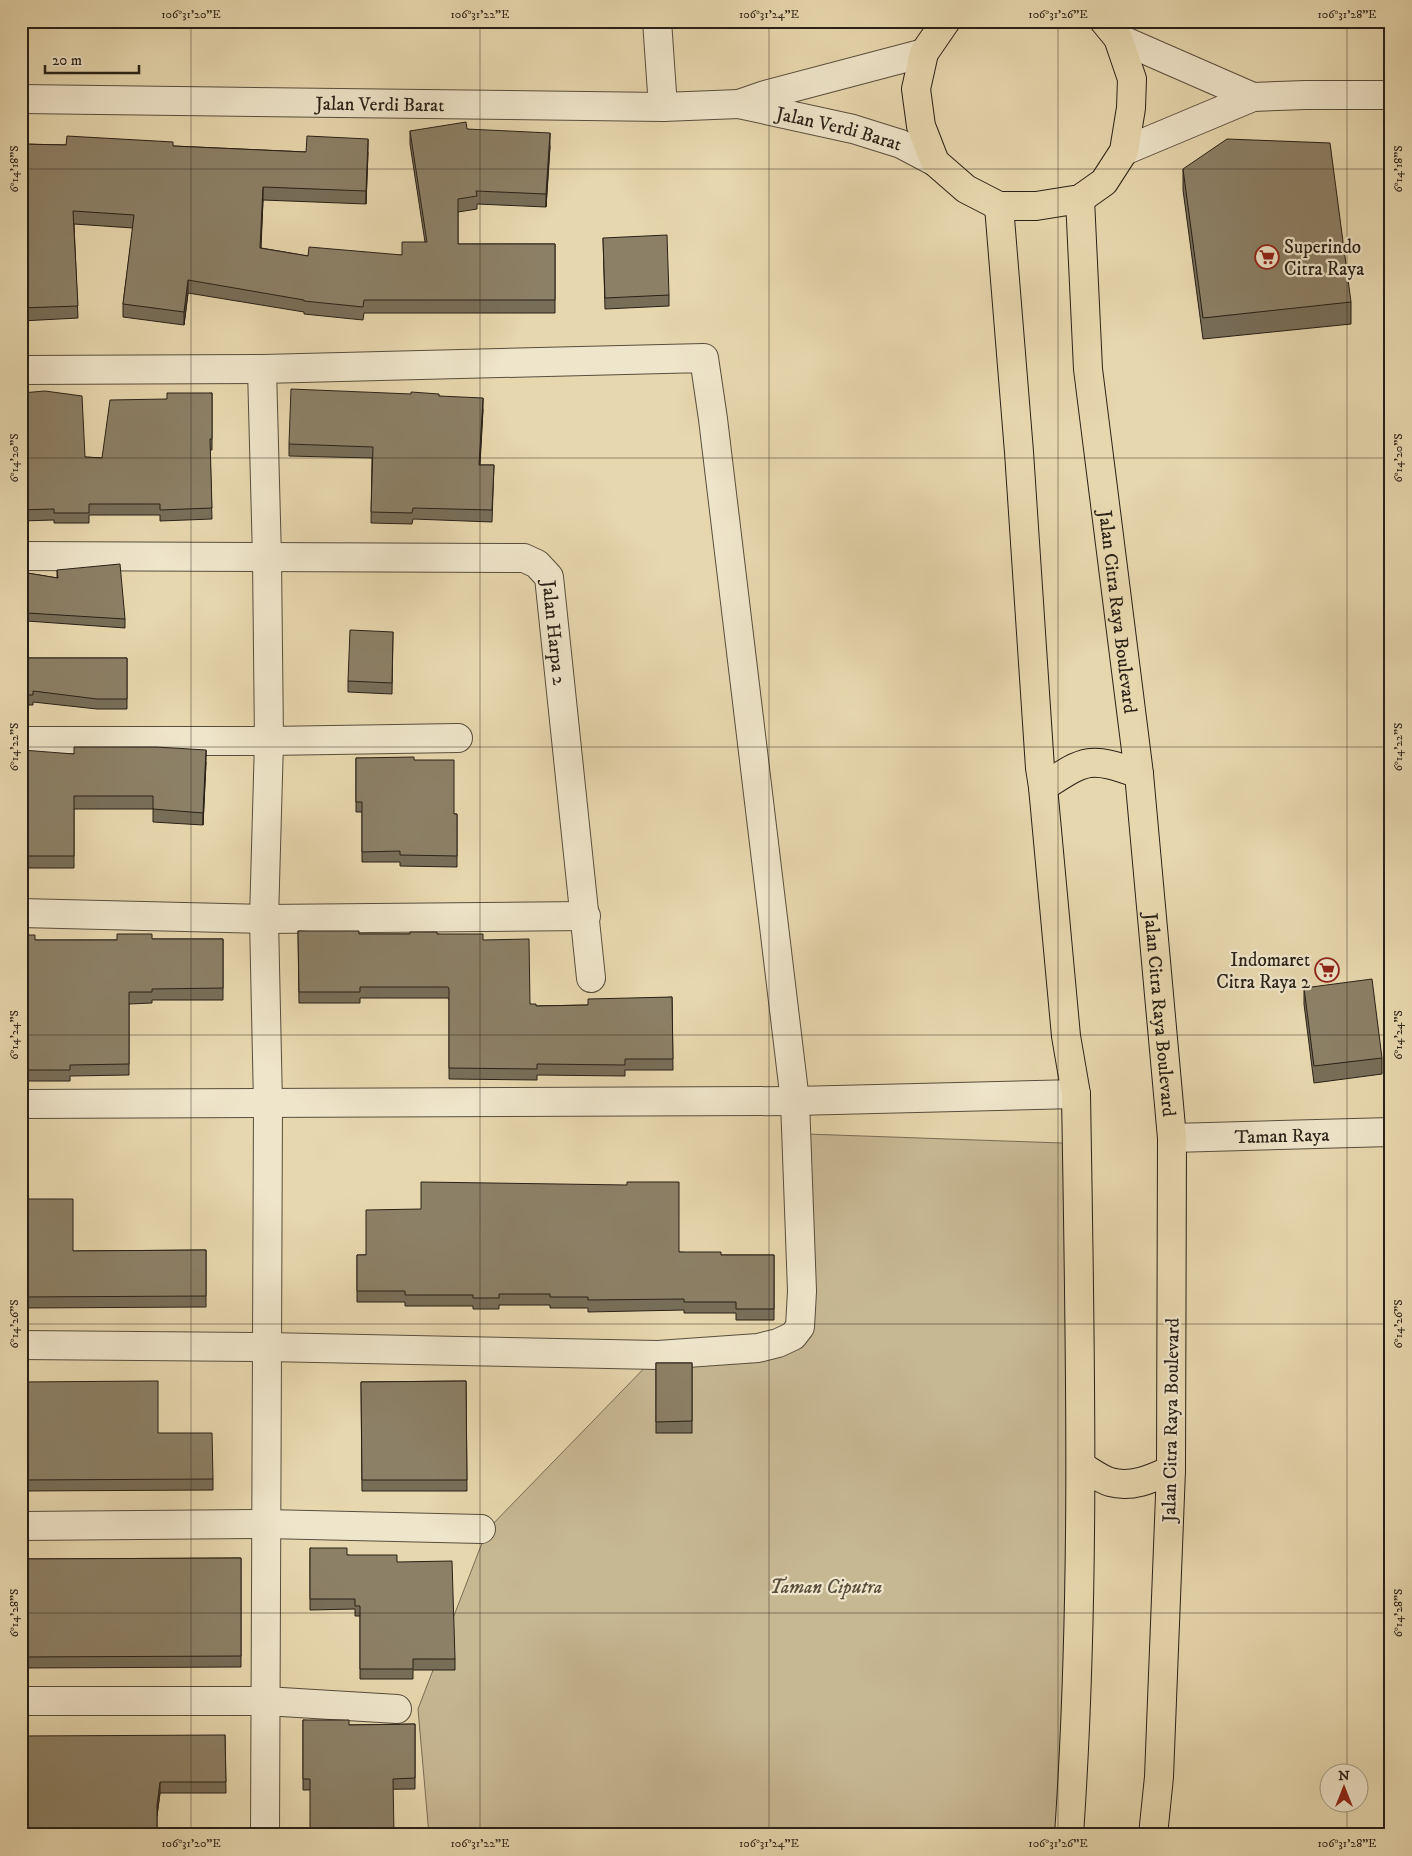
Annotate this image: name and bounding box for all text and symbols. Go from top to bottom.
text: 106°31'20"E [161,7,221,22]
text: 106°31'22"E [450,7,510,22]
text: 106°31'24"E [739,7,800,22]
text: 106°31'26"E [1028,7,1088,22]
text: 106°31'28"E [1317,7,1377,22]
scale bar [45,42,139,74]
text: 20 m [52,51,82,70]
street label: Jalan Verdi Barat [313,93,445,117]
street label: Jalan Verdi Barat [772,102,904,157]
text: 6°14'18"S [7,145,22,193]
text: 6°14'18"S [1391,145,1406,193]
place label: Superindo Citra Raya [1284,236,1364,281]
supermarket icon: Superindo Citra Raya [1254,244,1280,270]
text: 6°14'20"S [7,433,22,483]
text: 6°14'20"S [1391,433,1406,483]
street label: Jalan Citra Raya Boulevard [1093,507,1141,716]
street label: Jalan Harpa 2 [536,577,570,687]
text: 6°14'22"S [7,723,22,771]
text: 6°14'22"S [1391,723,1406,771]
street label: Jalan Citra Raya Boulevard [1138,910,1180,1118]
place label: Indomaret Citra Raya 2 [1216,949,1311,994]
supermarket icon: Indomaret Citra Raya 2 [1314,957,1340,983]
text: 6°14'24"S [7,1010,22,1060]
text: 6°14'24"S [1391,1010,1406,1060]
street label: Taman Raya [1234,1124,1330,1149]
text: 6°14'26"S [7,1300,22,1348]
text: 6°14'26"S [1391,1300,1406,1348]
street label: Jalan Citra Raya Boulevard [1158,1317,1185,1524]
park label: Taman Ciputra [770,1576,882,1600]
text: 6°14'28"S [7,1589,22,1637]
text: 6°14'28"S [1391,1589,1406,1637]
north arrow [1320,1764,1370,1814]
text: N [1338,1767,1350,1785]
text: 106°31'20"E [161,1836,221,1851]
text: 106°31'22"E [450,1836,510,1851]
text: 106°31'24"E [739,1836,800,1851]
text: 106°31'26"E [1028,1836,1088,1851]
text: 106°31'28"E [1317,1836,1377,1851]

